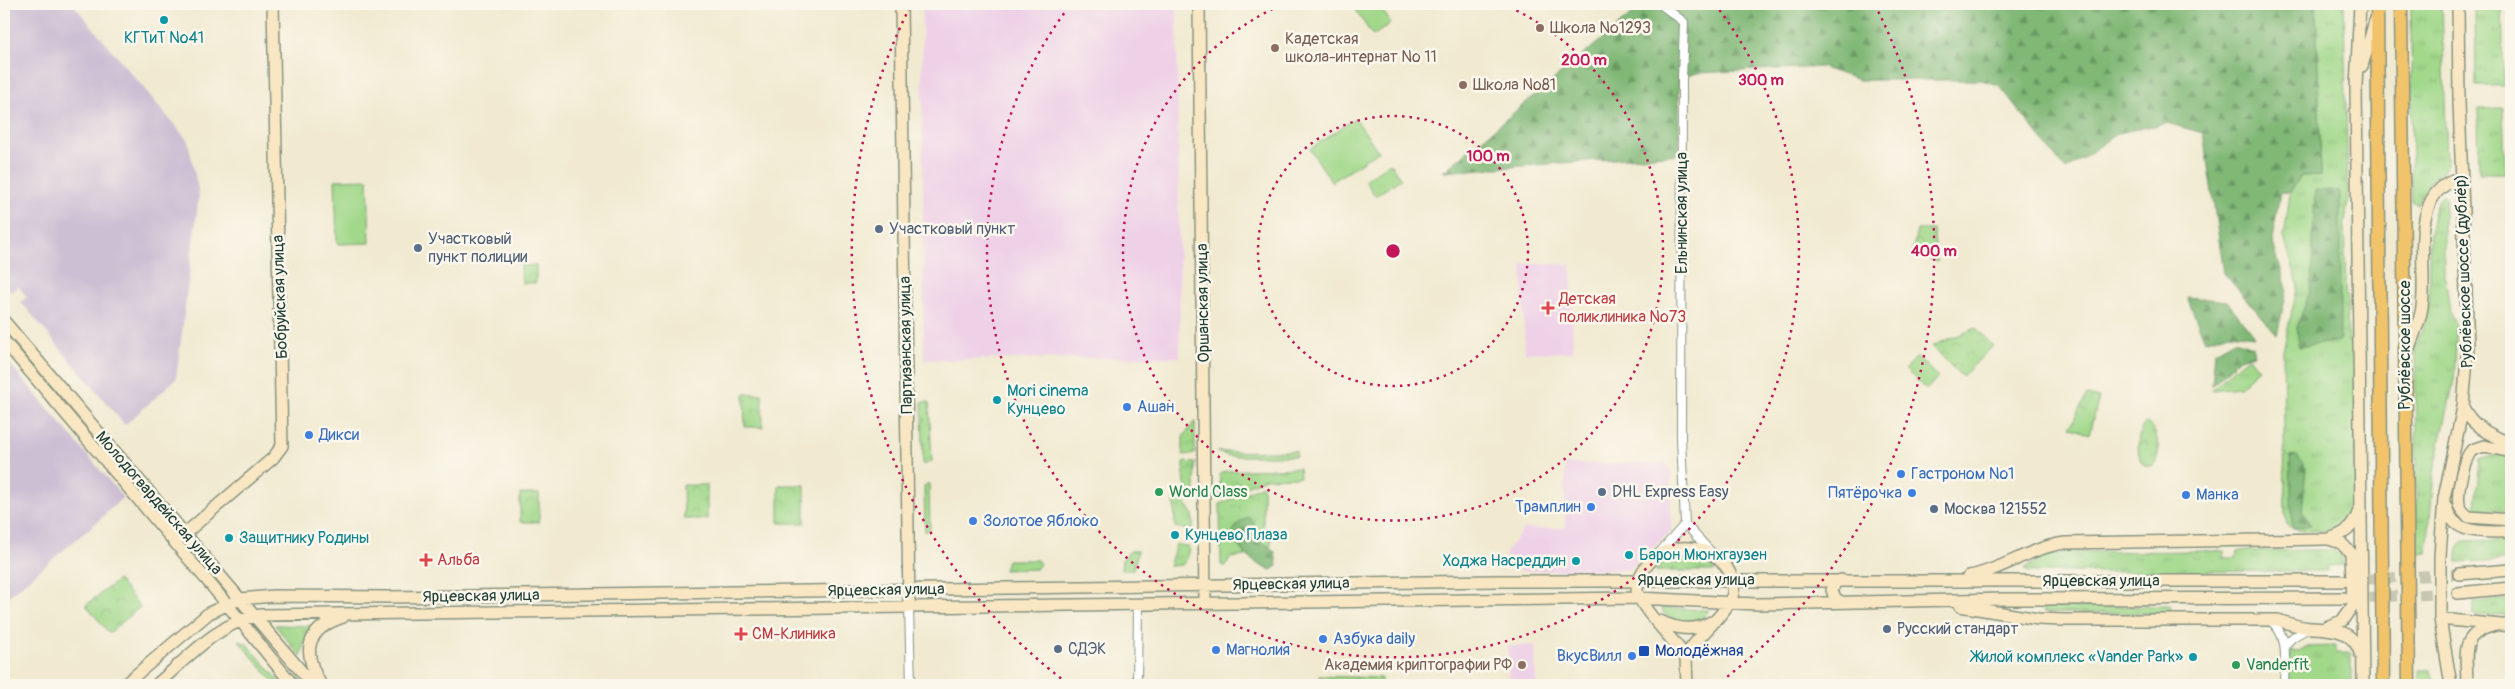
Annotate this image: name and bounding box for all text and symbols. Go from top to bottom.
marker: КГТиТ №41 [158,14,170,26]
place label: Школа №1293 [1550,18,1651,38]
marker: Школа №1293 [1534,22,1546,34]
place label: КГТиТ №41 [124,28,204,48]
place label: Кадетская школа-интернат № 11 [1285,29,1437,67]
marker: Кадетская школа-интернат № 11 [1269,42,1281,54]
text: 200 m [1561,51,1607,70]
text: 300 m [1738,71,1784,90]
place label: Школа №81 [1473,75,1556,95]
marker: Школа №81 [1457,79,1469,91]
text: 100 m [1467,147,1509,166]
street label: Ельнинская улица [1672,152,1692,274]
street label: Рублёвское шоссе (дублёр) [2451,174,2477,368]
place label: Участковый пункт [889,219,1015,239]
marker: Участковый пункт [873,223,885,235]
place label: Участковый пункт полиции [428,229,527,267]
street label: Бобруйская улица [268,235,292,359]
marker: Участковый пункт полиции [412,242,424,254]
centre of rings [1384,242,1402,260]
text: 400 m [1911,242,1957,261]
street label: Оршанская улица [1192,243,1214,363]
street label: Партизанская улица [895,276,917,414]
street label: Рублёвское шоссе [2395,280,2415,410]
place label: Детская поликлиника №73 [1558,289,1686,327]
marker: Детская поликлиника №73 [1541,301,1555,315]
place label: Mori cinema Кунцево [1007,381,1088,419]
marker: Mori cinema Кунцево [991,394,1003,406]
place label: Ашан [1137,397,1174,417]
marker: Ашан [1121,401,1133,413]
place label: Дикси [318,425,359,445]
street label: Молодогвардейская улица [91,427,227,579]
marker: Дикси [303,429,315,441]
place label: Гастроном №1 [1911,464,2014,484]
marker: Гастроном №1 [1895,468,1907,480]
place label: World Class [1169,482,1248,502]
place label: DHL Express Easy [1612,482,1729,502]
place label: Пятёрочка [1828,483,1902,503]
place label: Манка [2196,485,2239,505]
marker: World Class [1153,486,1165,498]
marker: DHL Express Easy [1596,486,1608,498]
marker: Пятёрочка [1906,487,1918,499]
marker: Манка [2180,489,2192,501]
place label: Трамплин [1515,497,1581,517]
place label: Москва 121552 [1944,499,2047,519]
marker: Трамплин [1585,501,1597,513]
marker: Москва 121552 [1928,503,1940,515]
place label: Золотое Яблоко [983,511,1099,531]
marker: Золотое Яблоко [967,515,979,527]
place label: Кунцево Плаза [1185,525,1287,545]
place label: Защитнику Родины [239,528,369,548]
marker: Кунцево Плаза [1169,529,1181,541]
marker: Защитнику Родины [223,532,235,544]
place label: Барон Мюнхгаузен [1639,545,1767,565]
marker: Барон Мюнхгаузен [1623,549,1635,561]
place label: Альба [437,550,480,570]
place label: Ходжа Насреддин [1443,551,1566,571]
marker: Альба [419,553,433,567]
marker: Ходжа Насреддин [1570,555,1582,567]
street label: Ярцевская улица [1637,570,1755,590]
street label: Ярцевская улица [2042,571,2160,591]
street label: Ярцевская улица [1232,573,1350,595]
street label: Ярцевская улица [827,579,945,601]
street label: Ярцевская улица [422,585,540,607]
place label: Русский стандарт [1897,619,2018,639]
marker: Русский стандарт [1881,623,1893,635]
place label: СМ-Клиника [752,624,836,644]
marker: СМ-Клиника [734,627,748,641]
place label: Азбука daily [1333,629,1415,649]
marker: Азбука daily [1317,633,1329,645]
place label: СДЭК [1068,639,1106,659]
place label: Магнолия [1226,640,1290,660]
place label: Молодёжная [1655,641,1744,661]
marker: СДЭК [1052,643,1064,655]
marker: Магнолия [1210,644,1222,656]
marker: Молодёжная [1637,644,1651,658]
place label: ВкусВилл [1557,646,1622,666]
place label: Жилой комплекс «Vander Park» [1969,647,2183,667]
marker: ВкусВилл [1626,650,1638,662]
marker: Жилой комплекс «Vander Park» [2187,651,2199,663]
place label: Академия криптографии РФ [1324,655,1512,675]
place label: Vanderfit [2246,655,2310,675]
marker: Академия криптографии РФ [1516,659,1528,671]
marker: Vanderfit [2230,659,2242,671]

